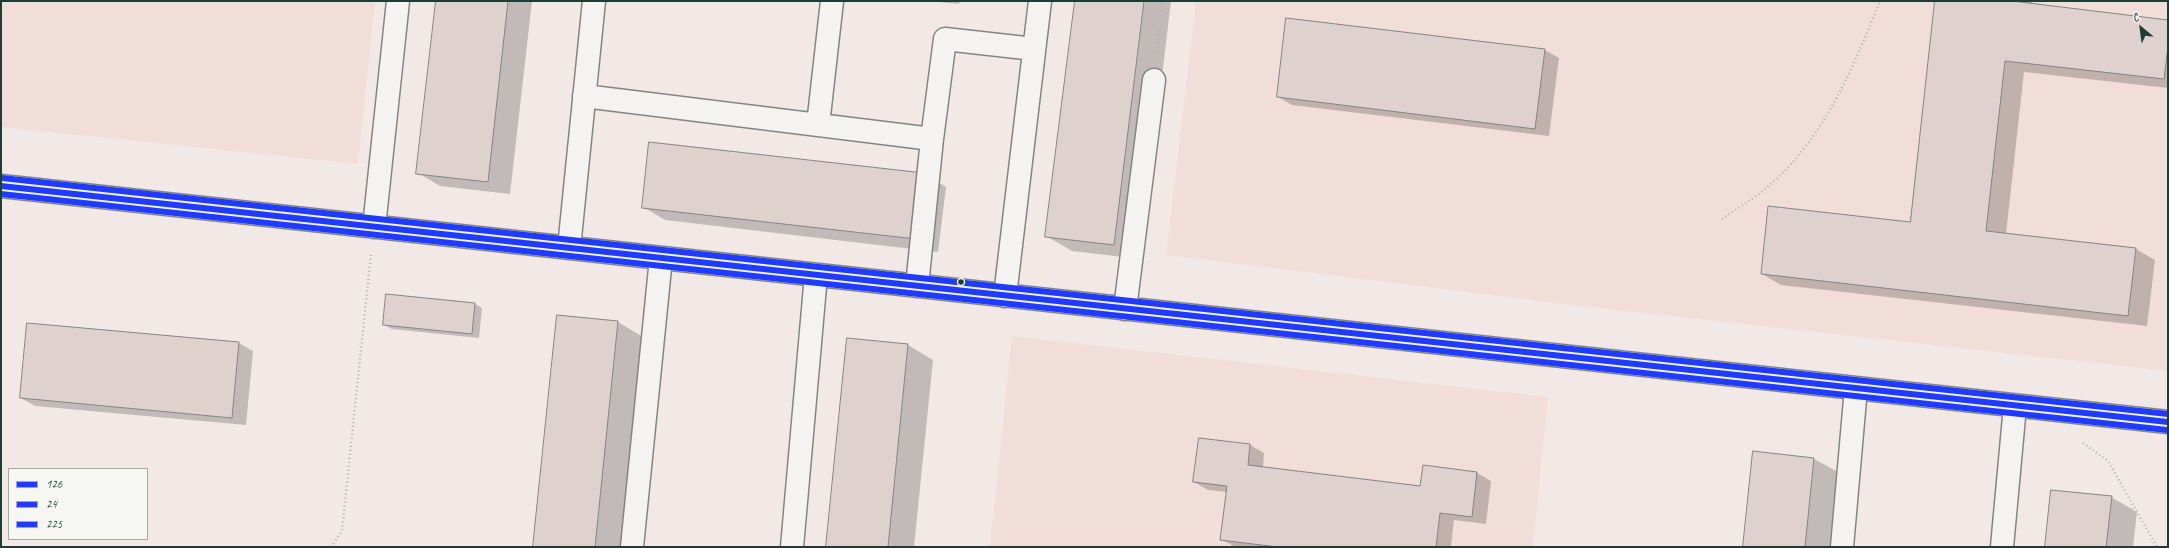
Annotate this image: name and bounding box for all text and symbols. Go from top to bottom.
north arrow [2121,8,2161,48]
text: С [2129,10,2141,25]
unlabelled marker [956,277,966,287]
legend [8,468,148,540]
text: 126 [46,476,62,492]
text: 24 [46,496,57,512]
text: 225 [46,516,62,532]

